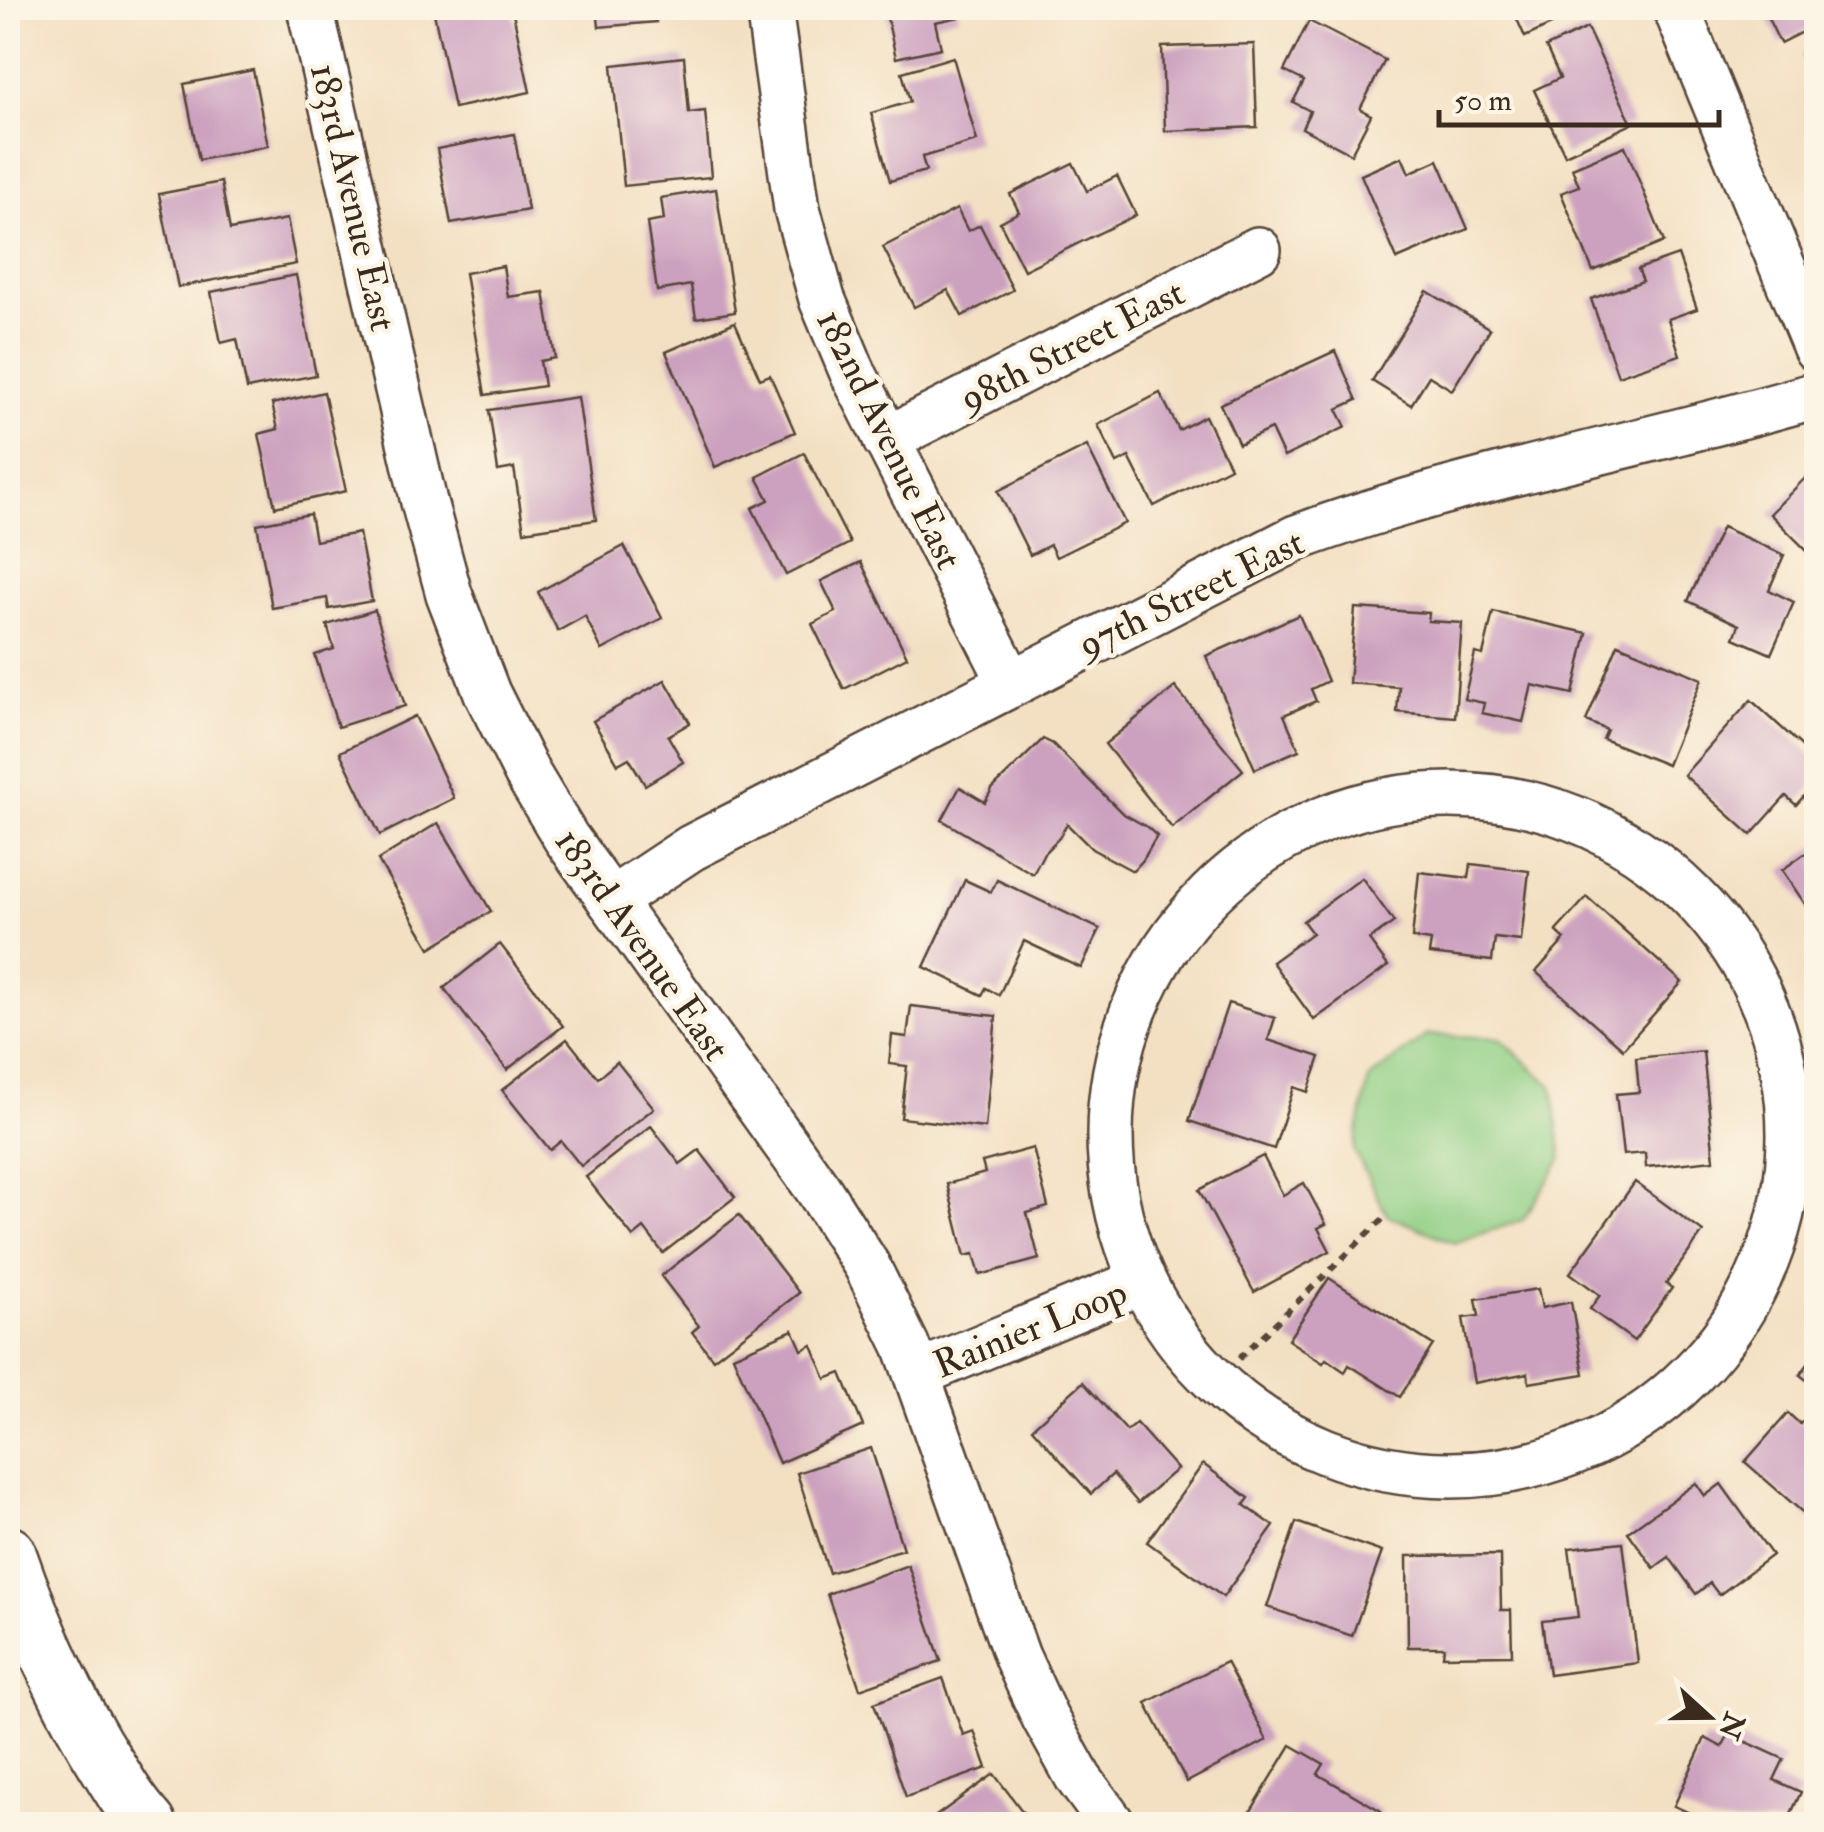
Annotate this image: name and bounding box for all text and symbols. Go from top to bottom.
street label: 183rd Avenue East [299,59,407,336]
scale bar [1439,65,1719,127]
text: 50 m [1454,82,1512,119]
street label: 98th Street East [950,269,1193,424]
street label: 182nd Avenue East [805,302,973,577]
street label: 97th Street East [1068,519,1312,671]
street label: 183rd Avenue East [544,819,740,1070]
street label: Rainier Loop [927,1268,1134,1389]
north arrow [1659,1667,1759,1767]
text: N [1710,1707,1752,1744]

